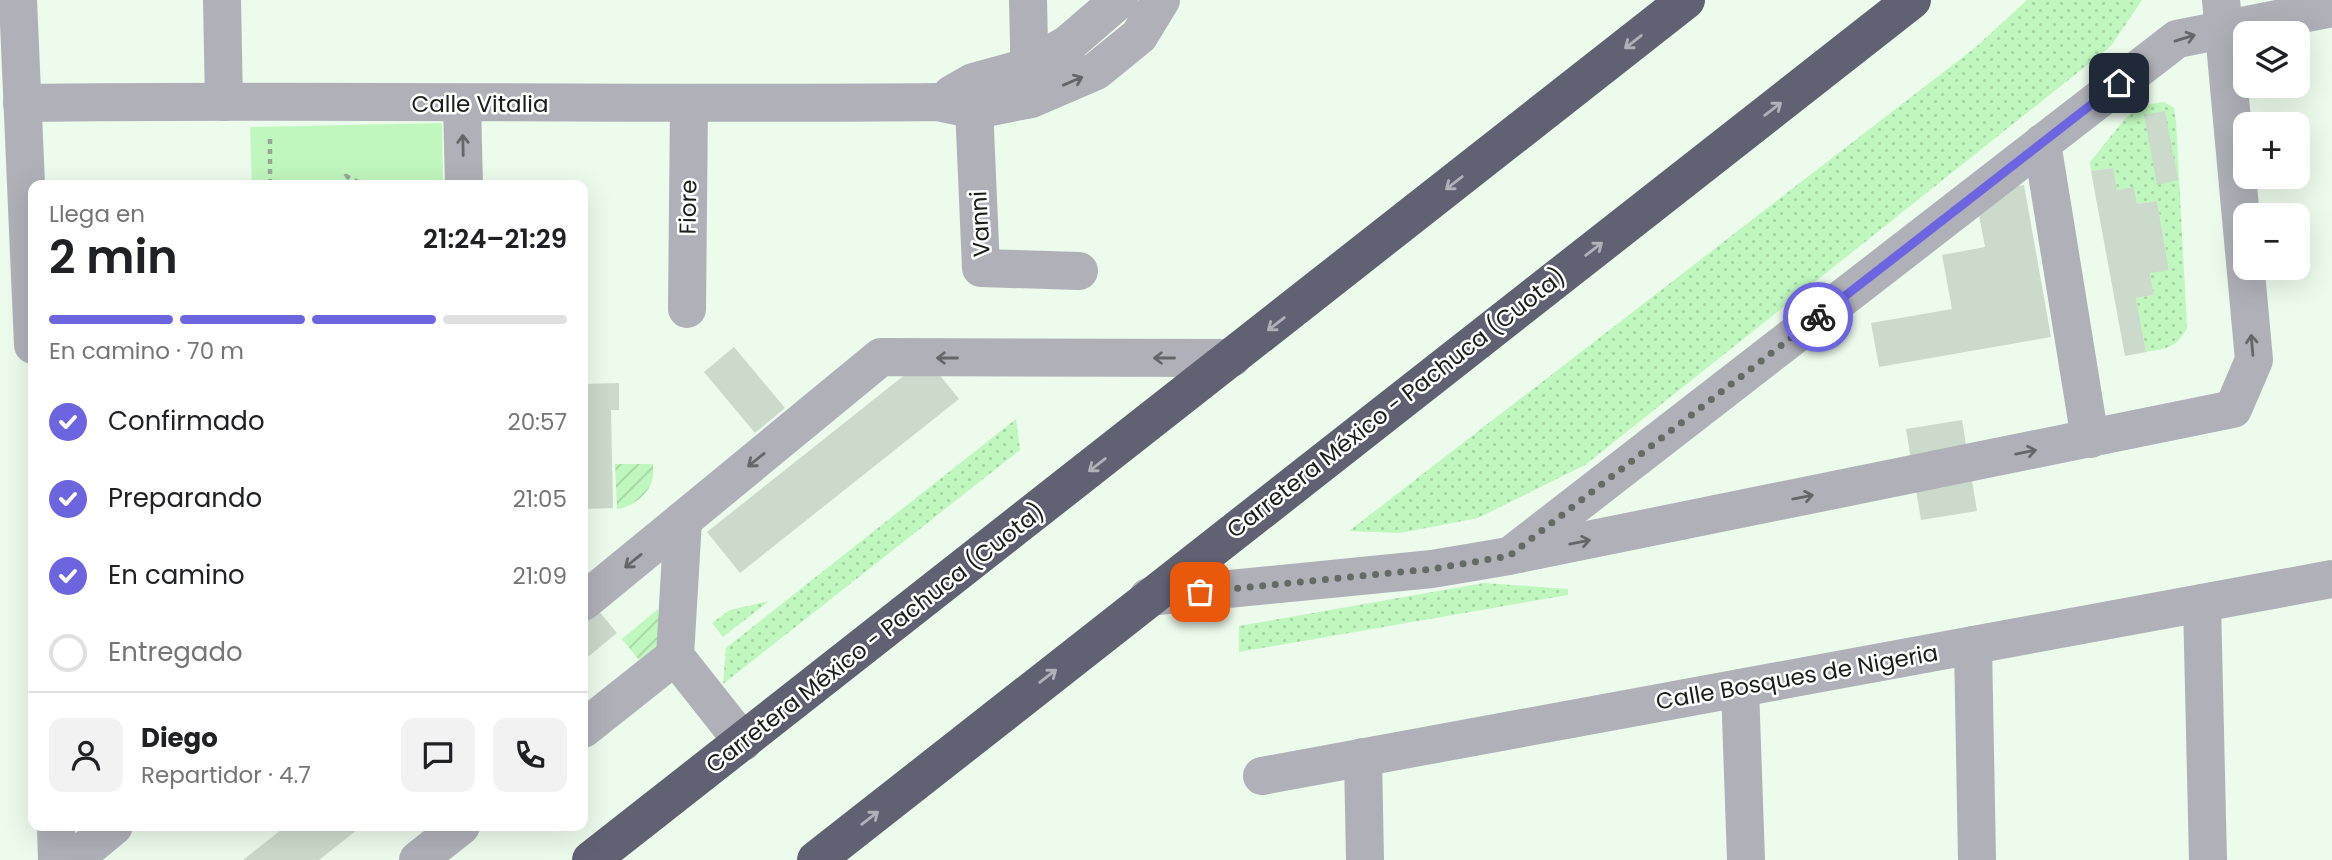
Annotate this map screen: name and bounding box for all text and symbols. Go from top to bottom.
map controls [2233,21,2310,280]
button: layers [2233,21,2310,98]
one-way arrow [2173,31,2195,44]
one-way arrow [1624,35,1642,50]
pin [2089,53,2149,113]
icon: home [2100,64,2138,102]
one-way arrow [1062,74,1084,87]
street label: Calle Vitalia [411,88,549,120]
one-way arrow [1763,101,1781,116]
button: + [2233,112,2310,189]
one-way arrow [456,133,470,156]
one-way arrow [1446,176,1464,191]
street label: Fiore [672,179,704,235]
street label: Vanni [962,190,998,258]
text: Llega en [49,198,145,230]
button: − [2233,203,2310,280]
text: 21:24–21:29 [423,221,567,257]
text: 2 min [49,225,178,289]
one-way arrow [1584,242,1602,257]
street label: Carretera México - Pachuca (Cuota) [1220,261,1572,545]
courier [1783,282,1853,352]
icon: bike [1799,298,1837,336]
one-way arrow [1267,317,1285,332]
text: En camino · 70 m [49,335,244,367]
one-way arrow [2245,335,2258,357]
one-way arrow [936,351,959,364]
one-way arrow [1153,351,1176,365]
icon: check [49,403,87,441]
text: Confirmado [108,403,265,439]
text: 20:57 [507,406,567,438]
one-way arrow [2014,444,2037,458]
one-way arrow [748,452,766,467]
one-way arrow [1088,457,1106,472]
icon: check [49,480,87,518]
text: Preparando [108,480,262,516]
text: 21:05 [513,483,567,515]
one-way arrow [1791,489,1814,503]
street label: Carretera México - Pachuca (Cuota) [699,496,1051,780]
one-way arrow [1568,535,1591,548]
one-way arrow [624,553,642,569]
icon: check [49,557,87,595]
text: En camino [108,557,245,593]
text: 21:09 [513,560,567,592]
pin [1170,562,1230,622]
icon: bag [1181,573,1219,611]
text: Entregado [108,634,243,670]
street label: Calle Bosques de Nigeria [1653,636,1941,718]
one-way arrow [1038,669,1057,684]
button: person [49,718,123,792]
button: chat [401,718,475,792]
button: phone [493,718,567,792]
text: Diego [141,720,218,756]
text: Repartidor · 4.7 [141,759,311,791]
one-way arrow [860,810,878,825]

